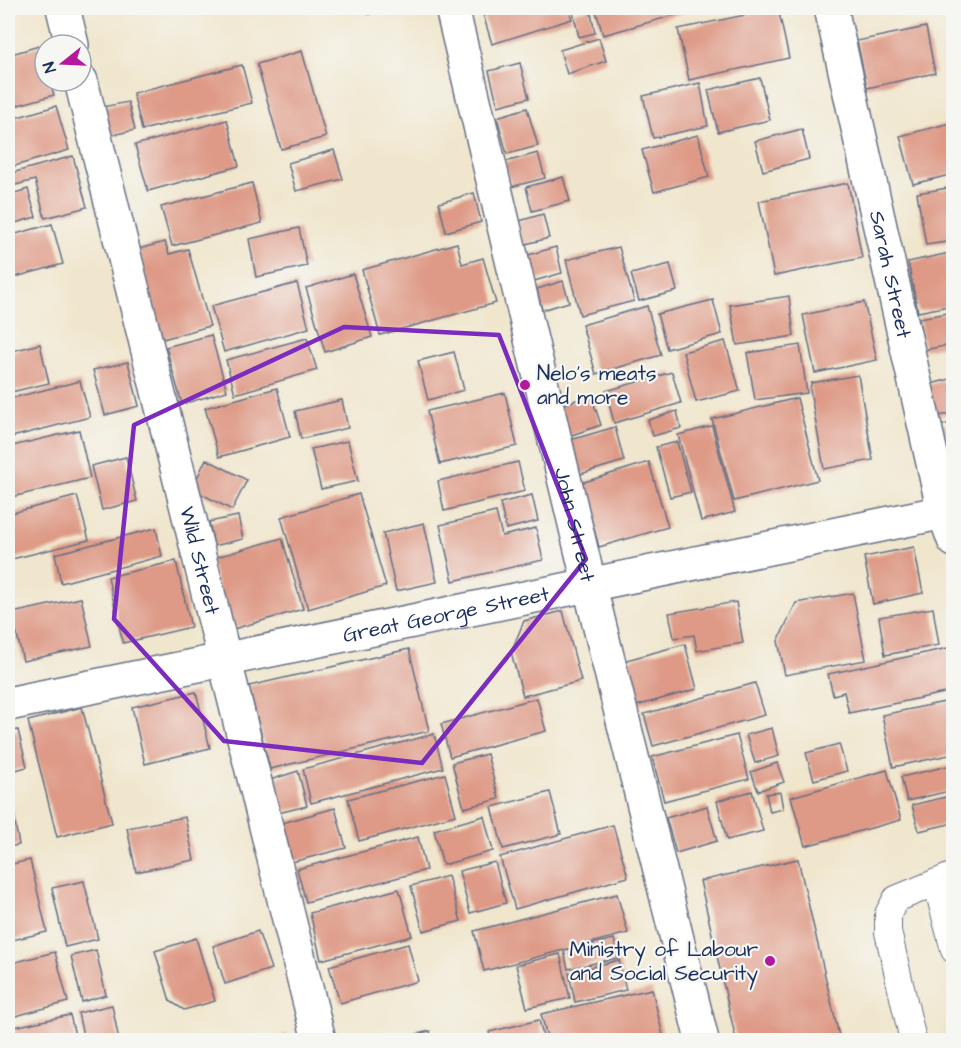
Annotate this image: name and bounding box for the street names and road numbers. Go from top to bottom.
street label: Sarah Street [862,208,919,342]
street label: John Street [547,464,603,585]
street label: Wild Street [173,503,227,618]
street label: Great George Street [340,579,552,649]

